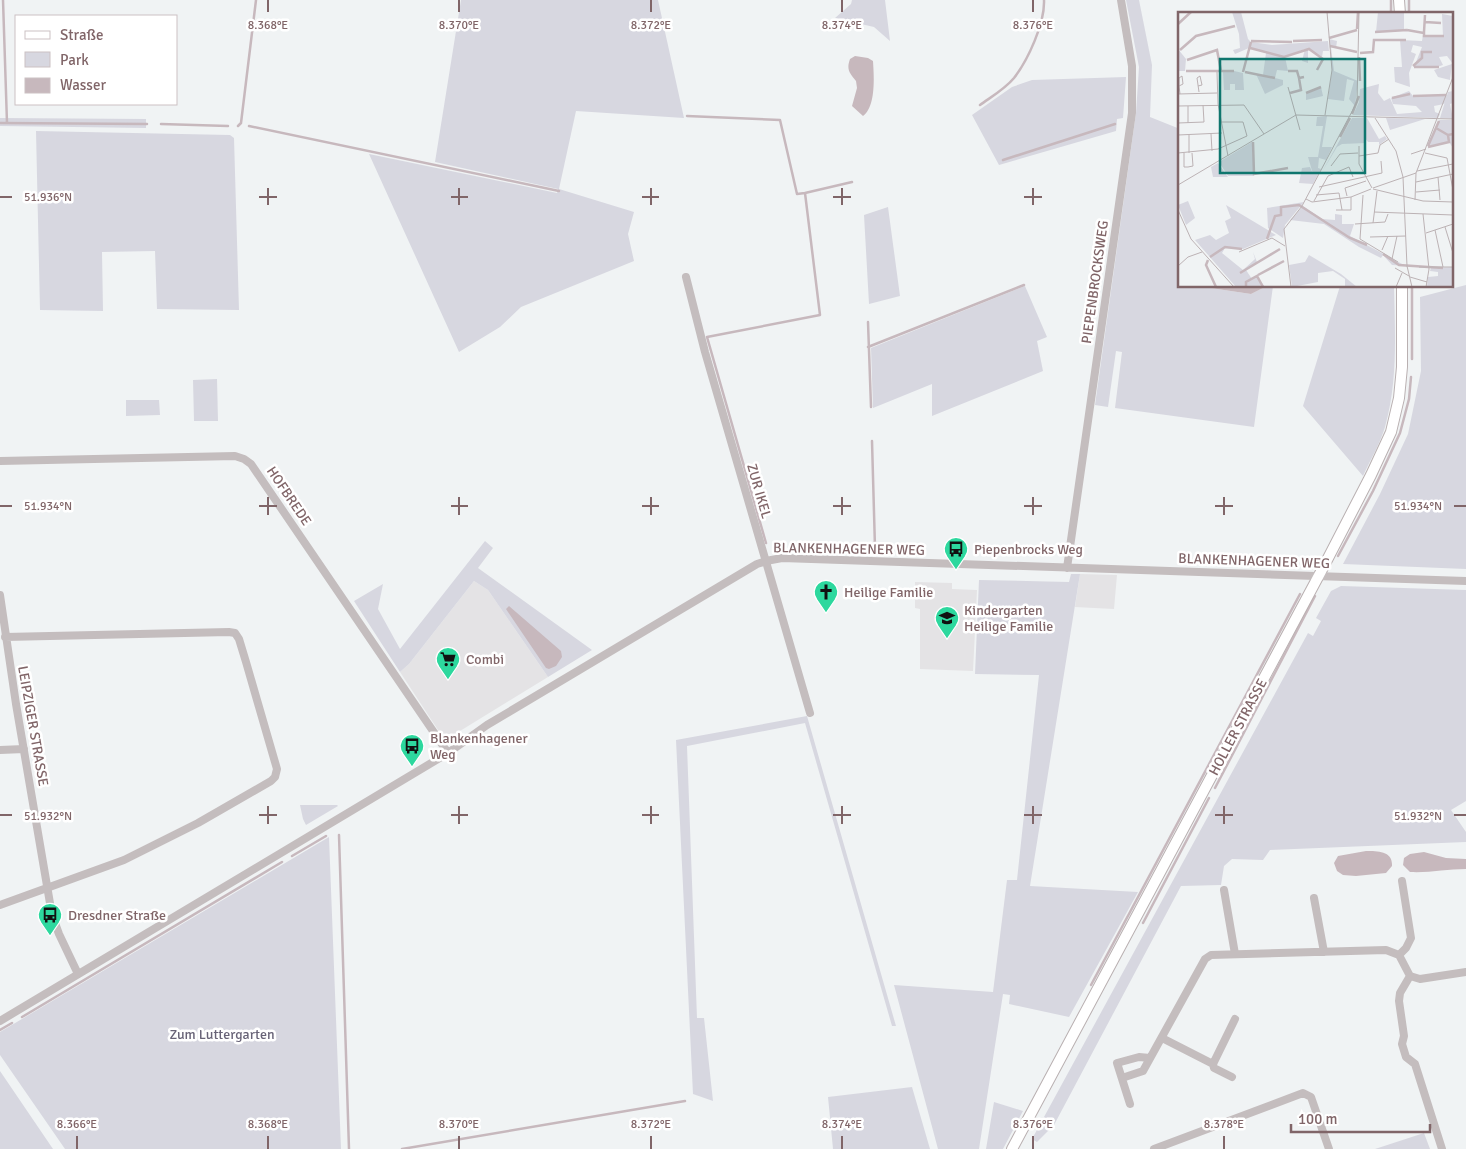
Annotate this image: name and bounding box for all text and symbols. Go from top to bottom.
inset map [1178,12,1454,288]
legend [15,15,178,105]
text: 8.368°E [248,18,288,33]
text: 8.370°E [439,18,479,33]
text: 8.372°E [631,18,671,33]
text: 8.374°E [822,18,862,33]
text: 8.376°E [1013,18,1053,33]
text: Straße [60,26,104,44]
text: Park [60,51,89,69]
text: Wasser [60,76,106,94]
text: 51.936°N [24,190,72,205]
street label: PIEPENBROCKSWEG [1078,219,1112,345]
street label: ZUR IKEL [743,462,775,520]
street label: HOFBREDE [263,463,315,529]
text: 51.934°N [24,499,72,514]
text: 51.934°N [1394,499,1442,514]
bus stop icon: Piepenbrocks Weg [943,536,969,570]
street label: BLANKENHAGENER WEG [773,539,925,559]
place label: Piepenbrocks Weg [974,541,1083,558]
street label: BLANKENHAGENER WEG [1178,550,1330,572]
church icon: Heilige Familie [813,579,839,613]
place label: Heilige Familie [844,584,933,601]
place label: Kindergarten Heilige Familie [964,602,1053,635]
school or university icon: Kindergarten Heilige Familie [934,605,960,639]
supermarket icon: Combi [435,646,461,680]
place label: Combi [466,651,504,668]
street label: LEIPZIGER STRASSE [14,664,52,788]
street label: HOLLER STRASSE [1205,676,1271,778]
place label: Blankenhagener Weg [430,730,528,763]
bus stop icon: Blankenhagener Weg [399,733,425,767]
text: 51.932°N [24,809,72,824]
text: 51.932°N [1394,809,1442,824]
bus stop icon: Dresdner Straße [37,902,63,936]
place label: Dresdner Straße [68,907,166,924]
park label: Zum Luttergarten [169,1026,275,1043]
scale bar [1291,1102,1430,1134]
text: 100 m [1298,1110,1338,1128]
text: 8.366°E [57,1117,97,1132]
text: 8.368°E [248,1117,288,1132]
text: 8.370°E [439,1117,479,1132]
text: 8.372°E [631,1117,671,1132]
text: 8.374°E [822,1117,862,1132]
text: 8.376°E [1013,1117,1053,1132]
text: 8.378°E [1204,1117,1244,1132]

